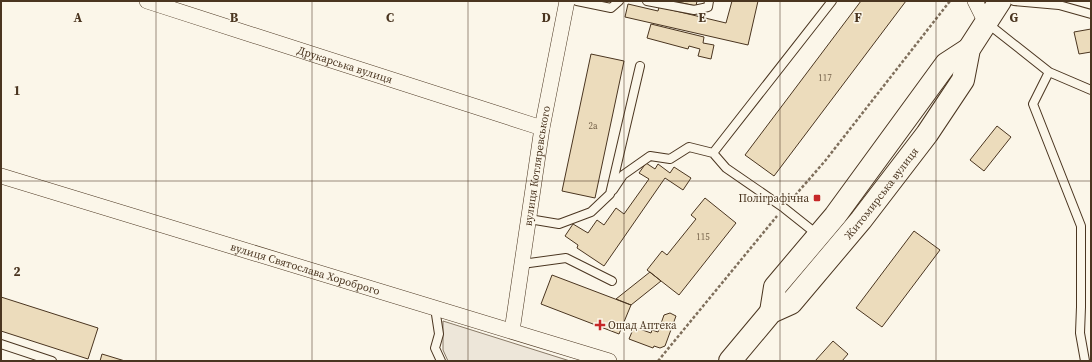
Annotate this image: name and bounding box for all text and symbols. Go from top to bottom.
text: A [74,9,83,26]
text: B [230,9,239,26]
text: C [386,9,394,26]
text: D [541,9,551,26]
text: E [698,9,706,26]
text: F [854,9,862,26]
text: G [1010,9,1019,26]
street label: Друкарська вулиця [296,42,395,87]
house number: 117 [818,72,832,84]
text: 1 [13,82,21,99]
street label: вулиця Котляревського [520,104,554,227]
house number: 2а [588,120,598,132]
street label: Житомирська вулиця [841,144,922,242]
place label: Поліграфічна [738,191,809,206]
marker: Поліграфічна [812,193,822,203]
house number: 115 [696,231,710,243]
street label: вулиця Святослава Хороброго [229,239,382,298]
text: 2 [13,263,21,280]
place label: Ощад Аптека [608,318,677,333]
marker: Ощад Аптека [595,320,605,330]

